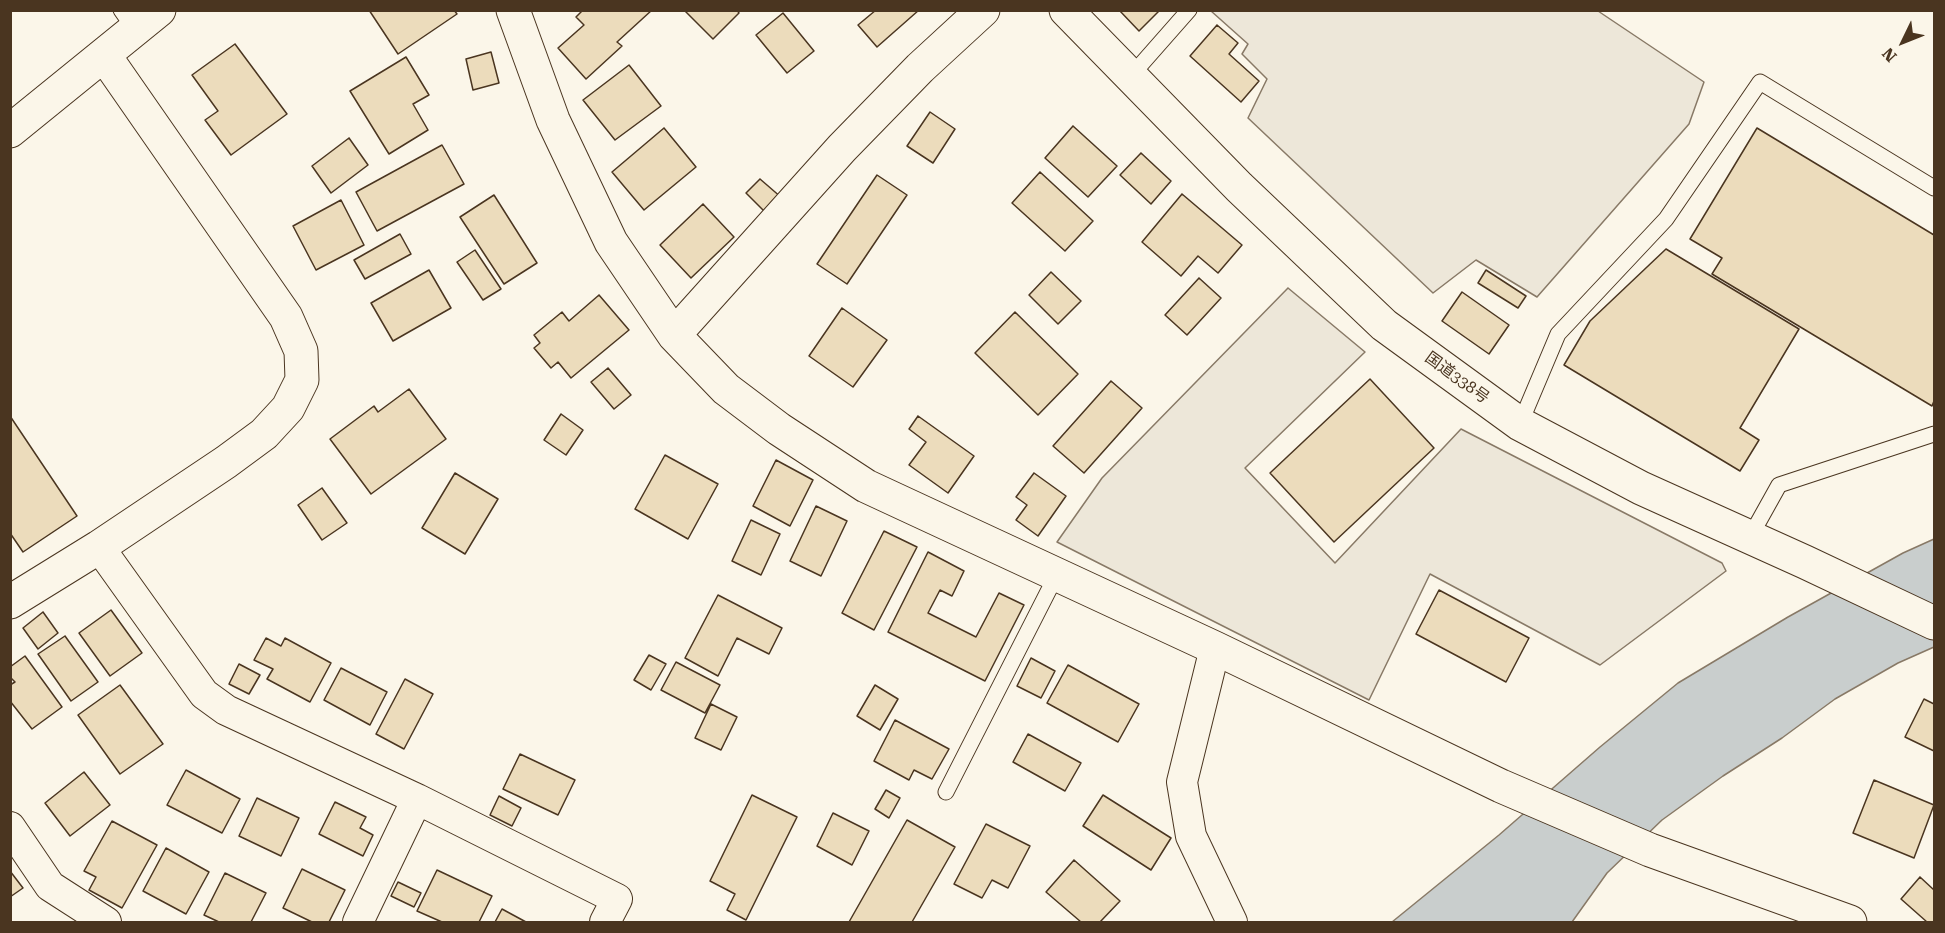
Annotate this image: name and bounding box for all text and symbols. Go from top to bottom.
north arrow [1873,12,1933,72]
text: N [1878,44,1901,66]
street label: 国道338号 [1421,348,1493,408]

